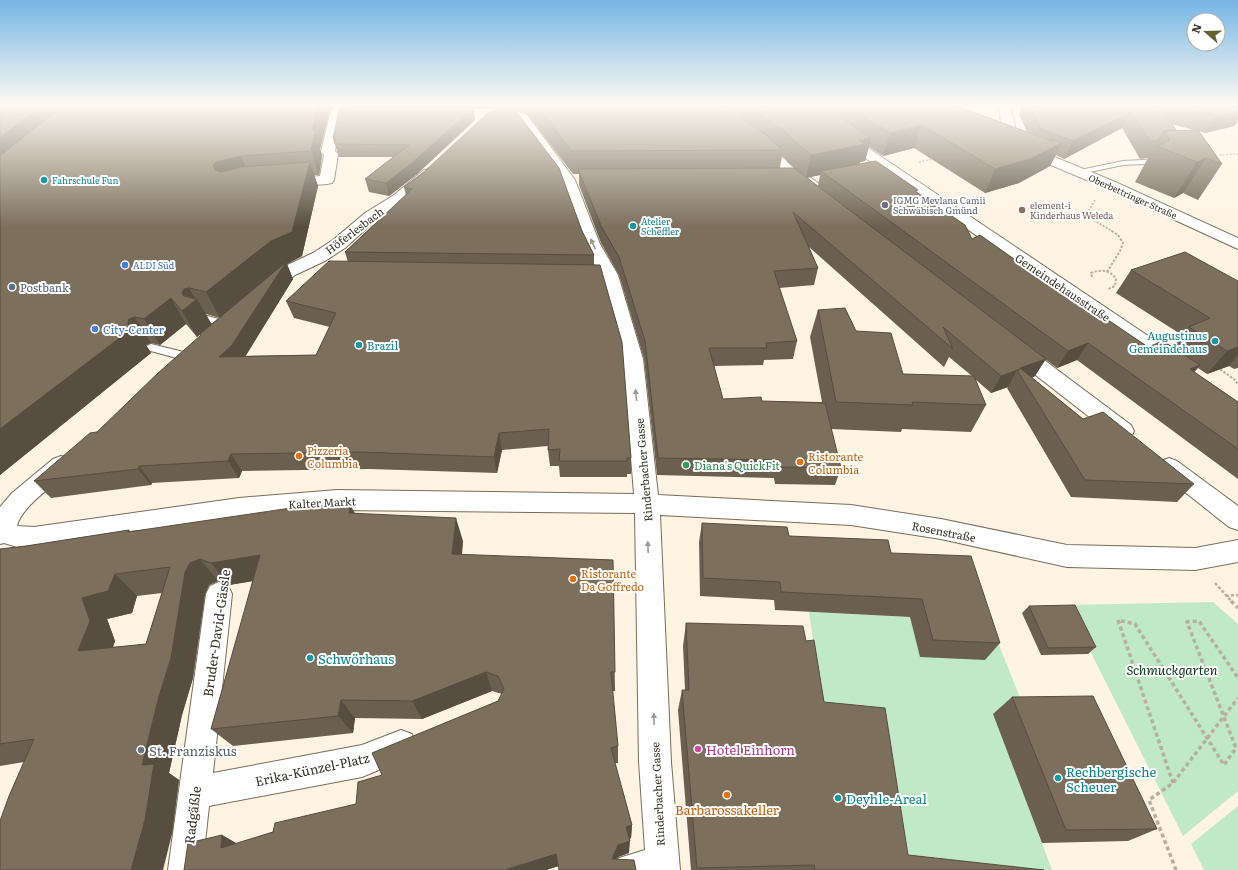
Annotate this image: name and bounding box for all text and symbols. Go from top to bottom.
north arrow [1186,12,1226,52]
text: N [1187,21,1205,35]
street label: Oberbettringer Straße [1087,170,1180,222]
place label: Fahrschule Fun [52,173,119,187]
marker: Fahrschule Fun [39,175,49,185]
place label: IGMG Mevlana Camii Schwäbisch Gmünd [893,193,985,217]
place label: element-i Kinderhaus Weleda [1030,198,1114,222]
marker: IGMG Mevlana Camii Schwäbisch Gmünd [880,200,890,210]
street label: Höferlesbach [321,203,387,257]
marker: element-i Kinderhaus Weleda [1017,205,1027,215]
place label: Atelier Scheffler [641,214,680,238]
marker: Atelier Scheffler [628,221,638,231]
one-way arrow [590,239,596,250]
street label: Gemeindehausstraße [1012,249,1114,325]
place label: ALDI Süd [133,258,175,272]
marker: ALDI Süd [120,260,130,270]
place label: Postbank [20,279,69,295]
marker: Postbank [7,282,17,292]
place label: City-Center [103,321,165,337]
marker: City-Center [90,324,100,334]
place label: Augustinus Gemeindehaus [1129,327,1207,356]
marker: Augustinus Gemeindehaus [1210,336,1220,346]
place label: Brazil [367,337,398,353]
marker: Brazil [354,340,364,350]
one-way arrow [633,389,640,401]
street label: Rinderbacher Gasse [630,417,656,522]
place label: Pizzeria Columbia [307,442,358,471]
place label: Ristorante Columbia [808,448,864,477]
marker: Pizzeria Columbia [294,451,304,461]
place label: Diana's QuickFit [694,457,780,473]
marker: Ristorante Columbia [795,457,805,467]
marker: Diana's QuickFit [681,460,691,470]
street label: Kalter Markt [288,492,357,512]
street label: Rosenstraße [911,517,978,545]
one-way arrow [645,541,652,553]
place label: Ristorante Da Goffredo [581,565,644,594]
street label: Bruder-David-Gässle [198,568,234,698]
marker: Ristorante Da Goffredo [568,574,578,584]
place label: Schwörhaus [318,649,394,668]
marker: Schwörhaus [305,653,315,663]
park label: Schmuckgarten [1126,660,1218,679]
one-way arrow [650,713,657,725]
place label: Hotel Einhorn [706,740,795,759]
place label: St. Franziskus [149,741,237,760]
street label: Rinderbacher Gasse [646,741,668,846]
marker: Hotel Einhorn [693,744,703,754]
marker: St. Franziskus [136,745,146,755]
street label: Erika-Künzel-Platz [253,748,371,790]
place label: Rechbergische Scheuer [1066,762,1156,796]
marker: Rechbergische Scheuer [1053,773,1063,783]
street label: Radgäßle [179,785,205,845]
place label: Deyhle-Areal [846,789,927,808]
marker: Barbarossakeller [722,790,732,800]
marker: Deyhle-Areal [833,793,843,803]
place label: Barbarossakeller [675,800,780,819]

